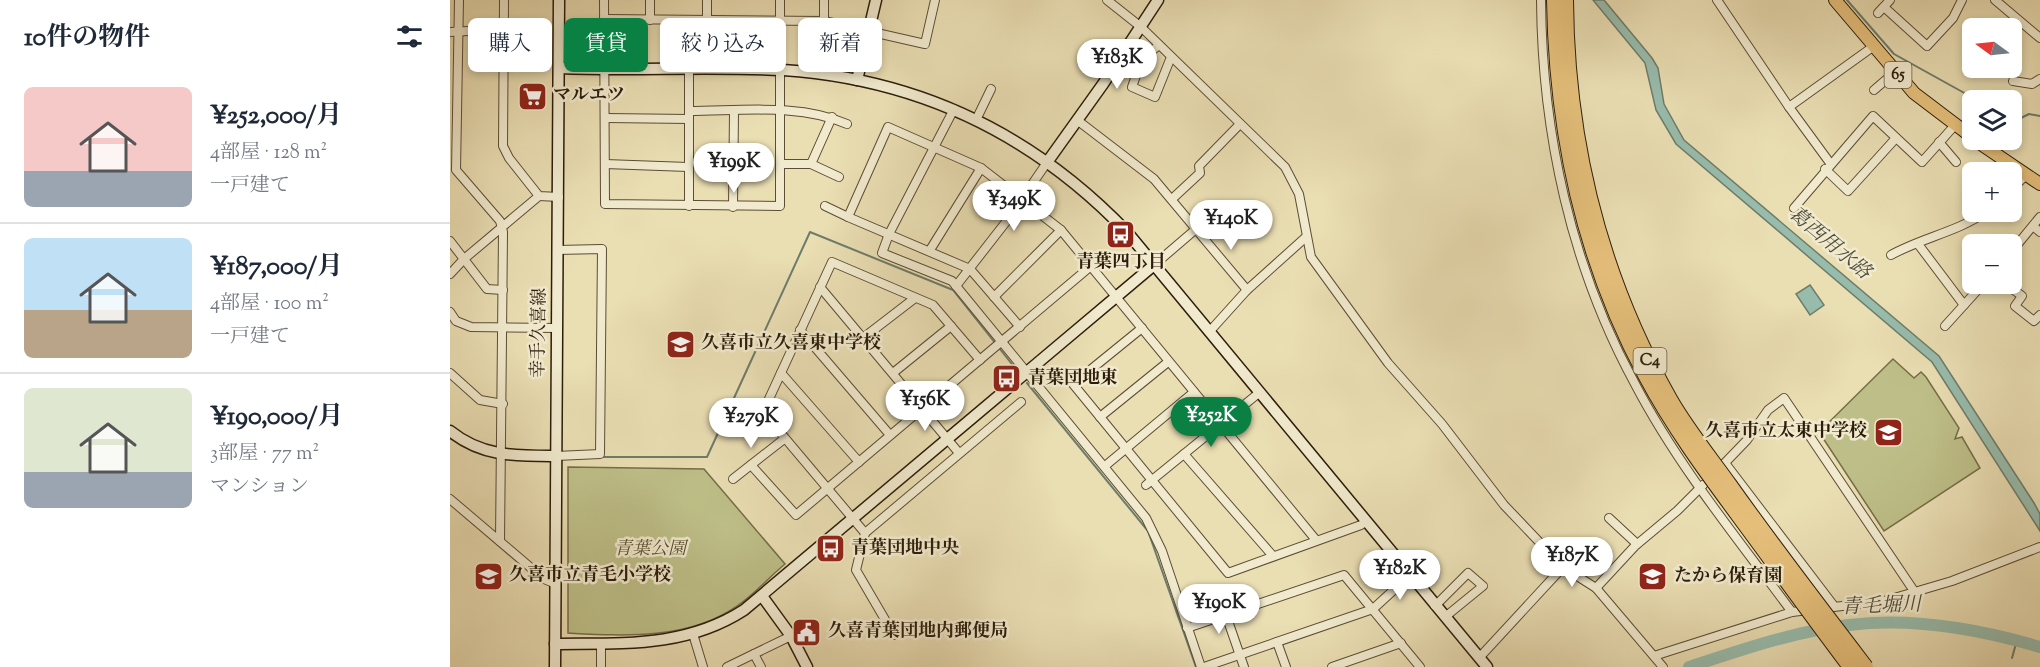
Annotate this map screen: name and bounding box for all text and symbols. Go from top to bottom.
chip: 購入 [468,18,552,72]
chip: 賃貸 [564,18,648,72]
chip: 絞り込み [660,18,786,72]
chip: 新着 [798,18,882,72]
north arrow [1962,18,2022,78]
map controls [1962,18,2022,294]
text: 10件の物件 [24,20,150,57]
icon: filters [393,20,426,53]
pin: ¥183K [1075,39,1159,90]
text: ¥183K [1091,44,1143,73]
road number: 65 [1884,62,1912,88]
supermarket icon: マルエツ [516,80,548,112]
place label: マルエツ [553,83,625,109]
button: layers [1962,90,2022,150]
text: ¥252,000/月 [210,98,342,135]
icon: home [72,111,144,183]
text: 4部屋 · 128 m² [210,139,327,168]
pin: ¥199K [692,143,776,194]
text: ¥199K [707,148,761,177]
button: + [1962,162,2022,222]
text: 一戸建て [210,172,290,201]
pin: ¥349K [972,181,1056,232]
text: ¥349K [986,186,1042,215]
pin: ¥140K [1189,200,1273,251]
water label: 葛西用水路 [1781,201,1878,289]
text: ¥140K [1204,205,1258,234]
bus stop icon: 青葉四丁目 [1105,218,1137,250]
button: − [1962,234,2022,294]
text: ¥187,000/月 [210,249,343,286]
place label: 青葉四丁目 [1076,250,1166,276]
icon: home [72,262,144,334]
street label: 幸手久喜線 [526,288,554,378]
text: 4部屋 · 100 m² [210,290,329,319]
text: 一戸建て [210,323,290,352]
school or university icon: 久喜市立久喜東中学校 [664,328,696,360]
place label: 久喜市立久喜東中学校 [701,331,881,357]
road number: C4 [1634,348,1666,374]
bus stop icon: 青葉団地東 [991,363,1023,395]
place label: 青葉団地東 [1028,366,1118,392]
pin: ¥156K [883,381,967,432]
text: ¥156K [900,386,950,415]
pin: ¥252K [1169,397,1253,448]
pin: ¥279K [709,398,793,449]
text: ¥190,000/月 [210,399,344,436]
text: ¥252K [1185,402,1237,431]
text: ¥279K [723,403,779,432]
icon: home [72,412,144,484]
school or university icon: 久喜市立太東中学校 [1872,416,1904,448]
place label: 久喜市立太東中学校 [1705,419,1867,445]
text: 3部屋 · 77 m² [210,440,319,469]
text: マンション [210,473,309,502]
bus stop icon: 青葉団地中央 [814,533,846,565]
place label: 青葉団地中央 [851,536,959,562]
park label: 青葉公園 [614,537,689,563]
pin: ¥187K [1530,537,1614,588]
text: ¥187K [1545,542,1599,571]
pin: ¥182K [1358,550,1442,601]
text: ¥182K [1373,555,1427,584]
school or university icon: 久喜市立青毛小学校 [472,560,504,592]
school or university icon: たから保育園 [1637,561,1669,593]
place label: 久喜市立青毛小学校 [509,563,671,589]
place label: たから保育園 [1674,564,1782,590]
pin: ¥190K [1177,584,1261,635]
text: ¥190K [1192,589,1246,618]
water label: 青毛堀川 [1841,591,1923,623]
public building icon: 久喜青葉団地内郵便局 [791,616,823,648]
place label: 久喜青葉団地内郵便局 [828,619,1008,645]

